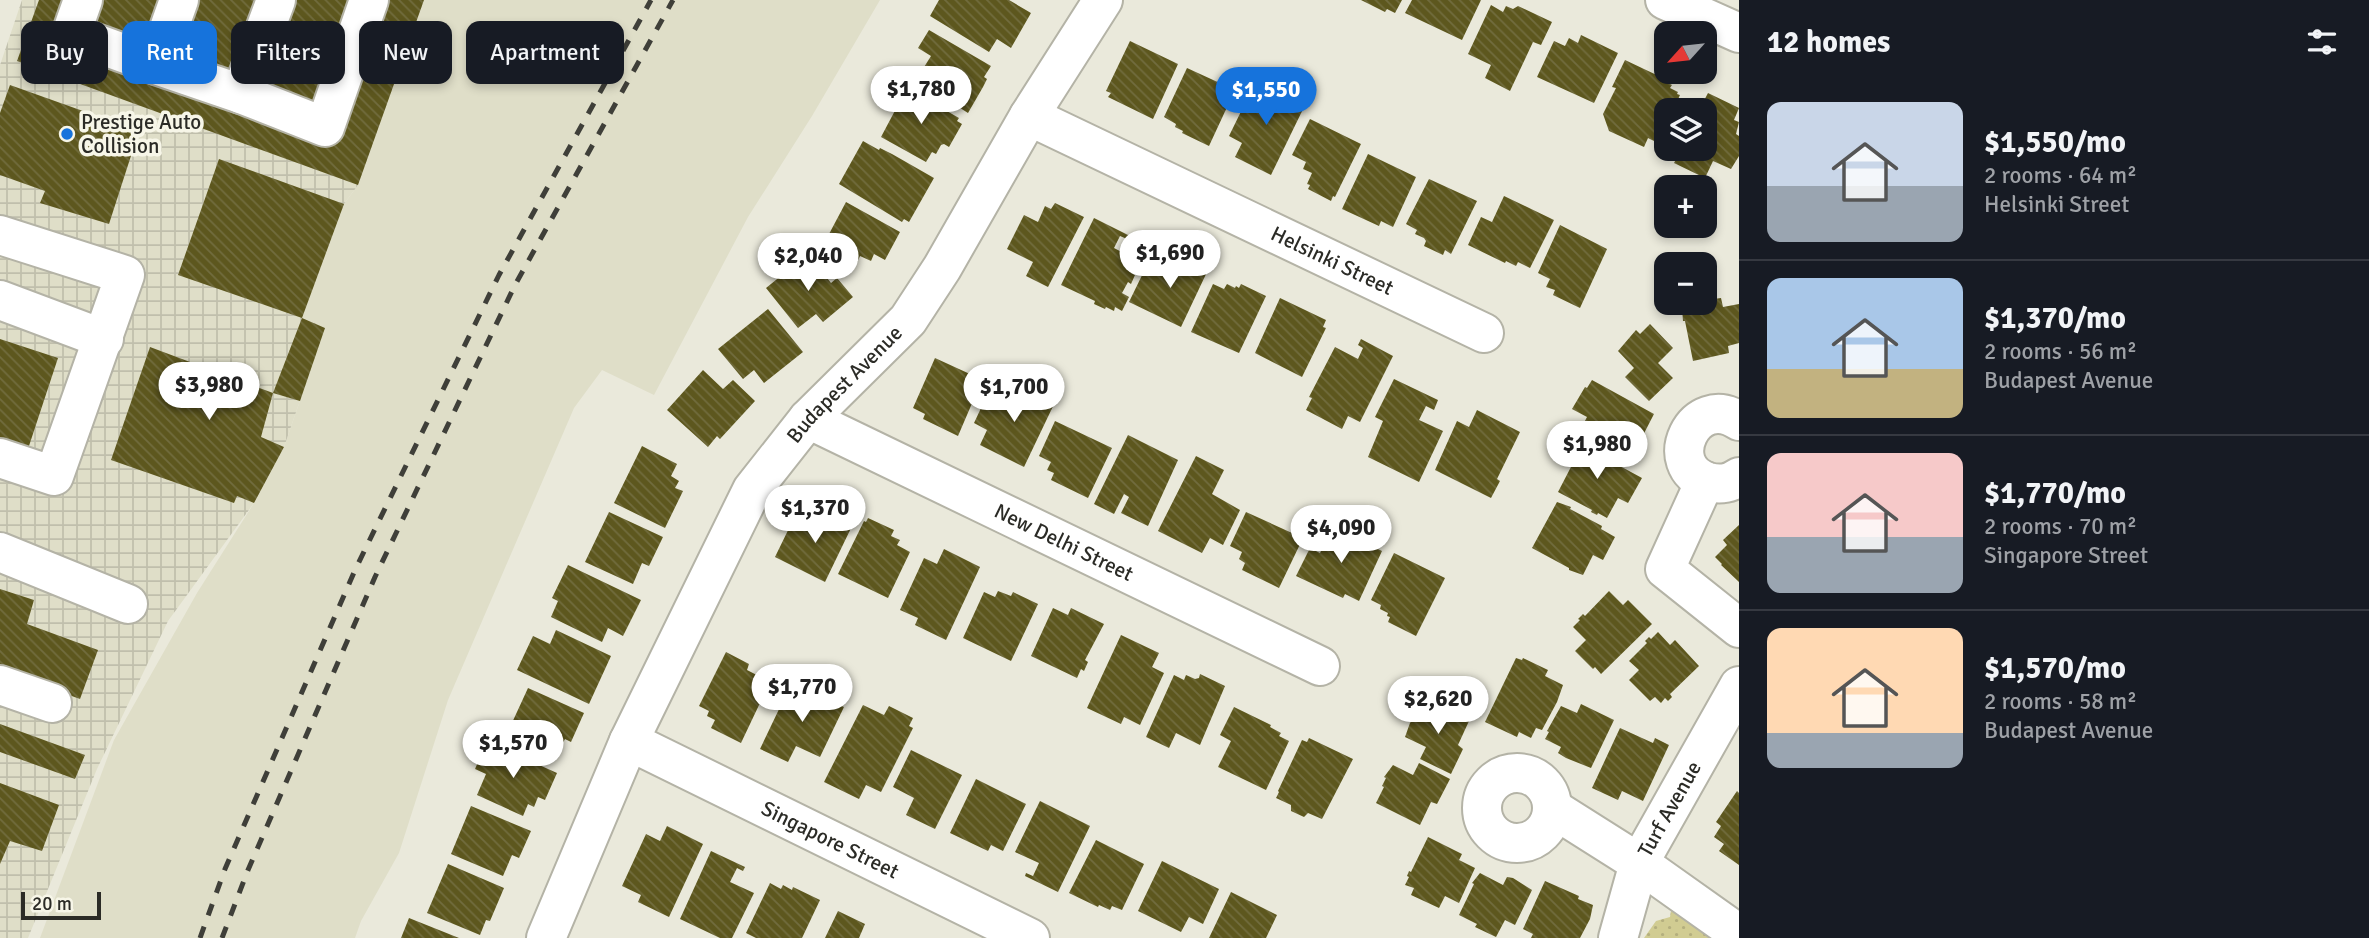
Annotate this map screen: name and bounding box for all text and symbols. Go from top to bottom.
chip: Buy [21,21,108,84]
chip: Rent [122,21,217,84]
chip: Filters [231,21,345,84]
chip: New [359,21,452,84]
chip: Apartment [466,21,624,84]
north arrow [1654,21,1717,84]
map controls [1654,21,1717,315]
icon: filters [2303,23,2341,61]
text: 12 homes [1767,24,1890,61]
pin: $1,780 [864,66,978,126]
pin: $1,550 [1209,68,1323,127]
text: $1,780 [887,74,955,103]
text: $1,550 [1232,75,1300,104]
button: layers [1654,98,1717,161]
place label: Prestige Auto Collision [81,109,201,159]
text: $1,550/mo [1984,124,2126,161]
marker: Prestige Auto Collision [59,126,75,142]
icon: home [1823,130,1907,214]
text: 2 rooms · 64 m² [1984,161,2137,190]
button: + [1654,175,1717,238]
text: Helsinki Street [1984,190,2129,219]
street label: Helsinki Street [1267,220,1398,301]
pin: $1,690 [1113,230,1227,290]
pin: $2,040 [751,233,865,293]
text: $1,690 [1136,238,1204,267]
text: $2,040 [774,241,842,270]
button: − [1654,252,1717,315]
text: $1,370/mo [1984,300,2126,337]
icon: home [1823,306,1907,390]
street label: Budapest Avenue [781,320,908,448]
text: 2 rooms · 56 m² [1984,337,2137,366]
pin: $3,980 [152,362,266,422]
pin: $1,700 [957,364,1071,424]
text: Budapest Avenue [1984,366,2153,395]
text: $3,980 [175,370,243,399]
text: $1,700 [980,372,1048,401]
pin: $1,980 [1540,421,1654,481]
text: $1,980 [1563,429,1631,458]
text: $1,770/mo [1984,475,2126,512]
icon: home [1823,481,1907,565]
pin: $1,370 [758,486,872,545]
text: $1,370 [781,493,849,522]
street label: New Delhi Street [990,498,1138,587]
pin: $4,090 [1284,505,1398,565]
text: 2 rooms · 70 m² [1984,512,2137,541]
text: $4,090 [1307,513,1375,542]
text: Singapore Street [1984,541,2148,570]
text: $1,570/mo [1984,650,2126,687]
icon: home [1823,656,1907,740]
pin: $1,770 [745,664,859,724]
text: $1,770 [768,672,836,701]
pin: $2,620 [1381,676,1495,736]
text: $2,620 [1404,684,1472,713]
text: 2 rooms · 58 m² [1984,687,2137,716]
text: Budapest Avenue [1984,716,2153,745]
pin: $1,570 [456,720,570,780]
text: $1,570 [479,728,547,757]
street label: Turf Avenue [1632,756,1707,861]
street label: Singapore Street [757,795,903,884]
scale bar [21,889,102,921]
text: 20 m [32,892,72,916]

